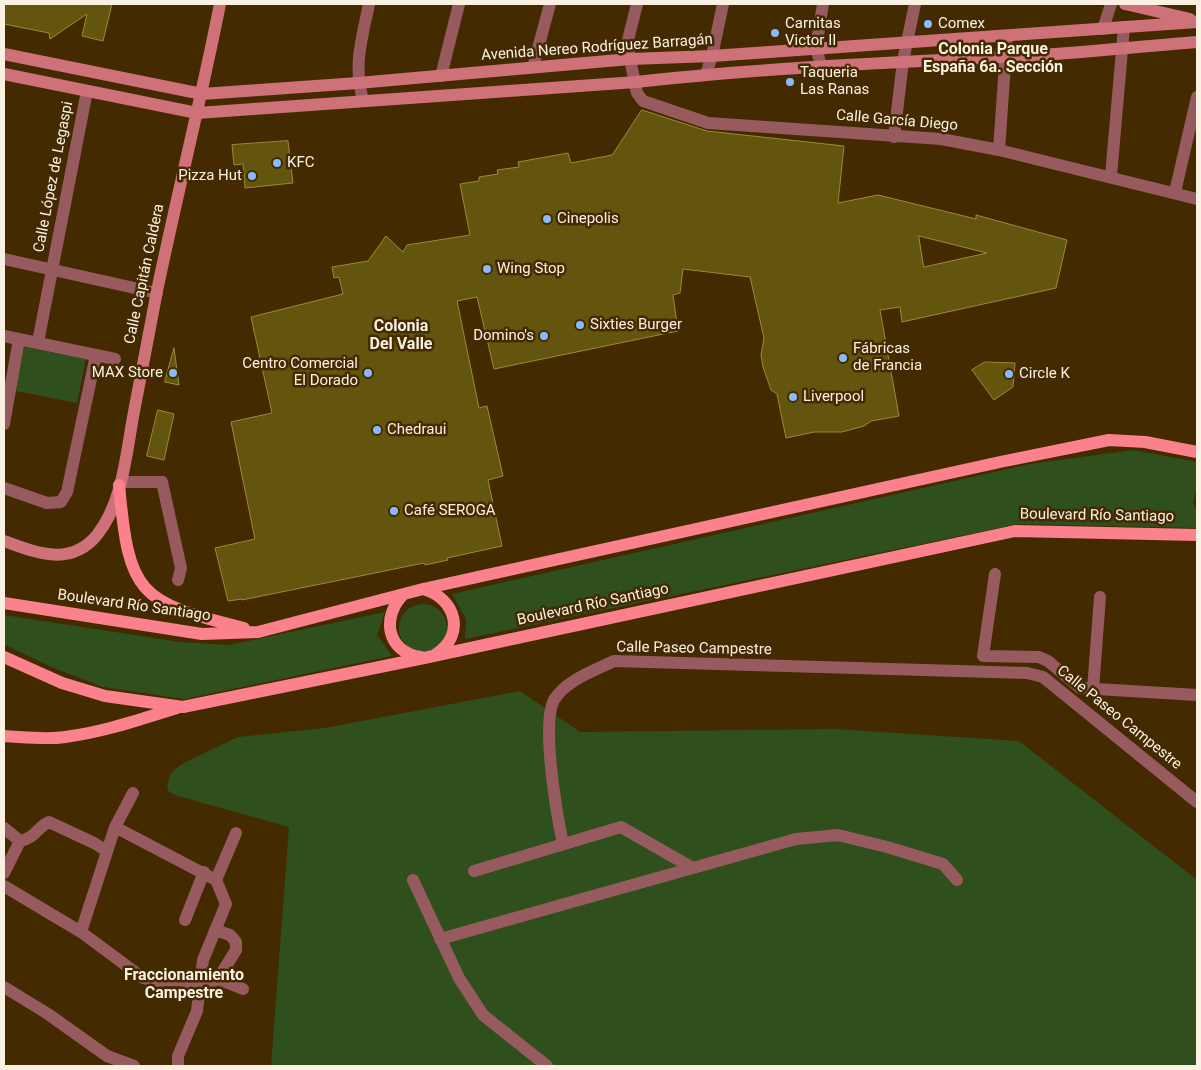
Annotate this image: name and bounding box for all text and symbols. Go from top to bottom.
place label: Carnitas Victor II [785,15,841,50]
place label: Comex [938,15,985,33]
marker: Comex [922,18,934,30]
marker: Carnitas Victor II [769,27,781,39]
street label: Avenida Nereo Rodríguez Barragán [481,31,713,65]
district label: Colonia Parque España 6a. Sección [923,40,1063,78]
place label: Taqueria Las Ranas [800,64,869,99]
marker: Taqueria Las Ranas [784,76,796,88]
street label: Calle López de Legaspi [31,100,77,254]
street label: Calle García Diego [835,107,959,135]
place label: KFC [287,154,314,172]
marker: KFC [271,157,283,169]
place label: Pizza Hut [178,167,242,185]
marker: Pizza Hut [246,170,258,182]
street label: Calle Capitán Caldera [121,202,169,346]
place label: Cinepolis [557,210,619,228]
marker: Cinepolis [541,213,553,225]
place label: Wing Stop [497,260,565,278]
marker: Wing Stop [481,263,493,275]
place label: Sixties Burger [590,316,682,334]
district label: Colonia Del Valle [369,317,433,355]
marker: Sixties Burger [574,319,586,331]
place label: Domino's [473,327,534,345]
marker: Domino's [538,330,550,342]
place label: Fábricas de Francia [853,340,922,375]
marker: Fábricas de Francia [837,352,849,364]
place label: Centro Comercial El Dorado [242,355,358,390]
place label: MAX Store [92,364,163,382]
place label: Circle K [1019,365,1070,383]
marker: MAX Store [167,367,179,379]
marker: Centro Comercial El Dorado [362,367,374,379]
marker: Circle K [1003,368,1015,380]
place label: Liverpool [803,388,864,406]
marker: Liverpool [787,391,799,403]
place label: Chedraui [387,421,446,439]
marker: Chedraui [371,424,383,436]
place label: Café SEROGA [404,502,496,520]
marker: Café SEROGA [388,505,400,517]
street label: Boulevard Río Santiago [1020,506,1174,526]
street label: Boulevard Río Santiago [516,580,670,630]
street label: Boulevard Río Santiago [56,586,212,626]
street label: Calle Paseo Campestre [616,639,772,659]
street label: Calle Paseo Campestre [1053,662,1185,774]
district label: Fraccionamiento Campestre [124,966,244,1004]

